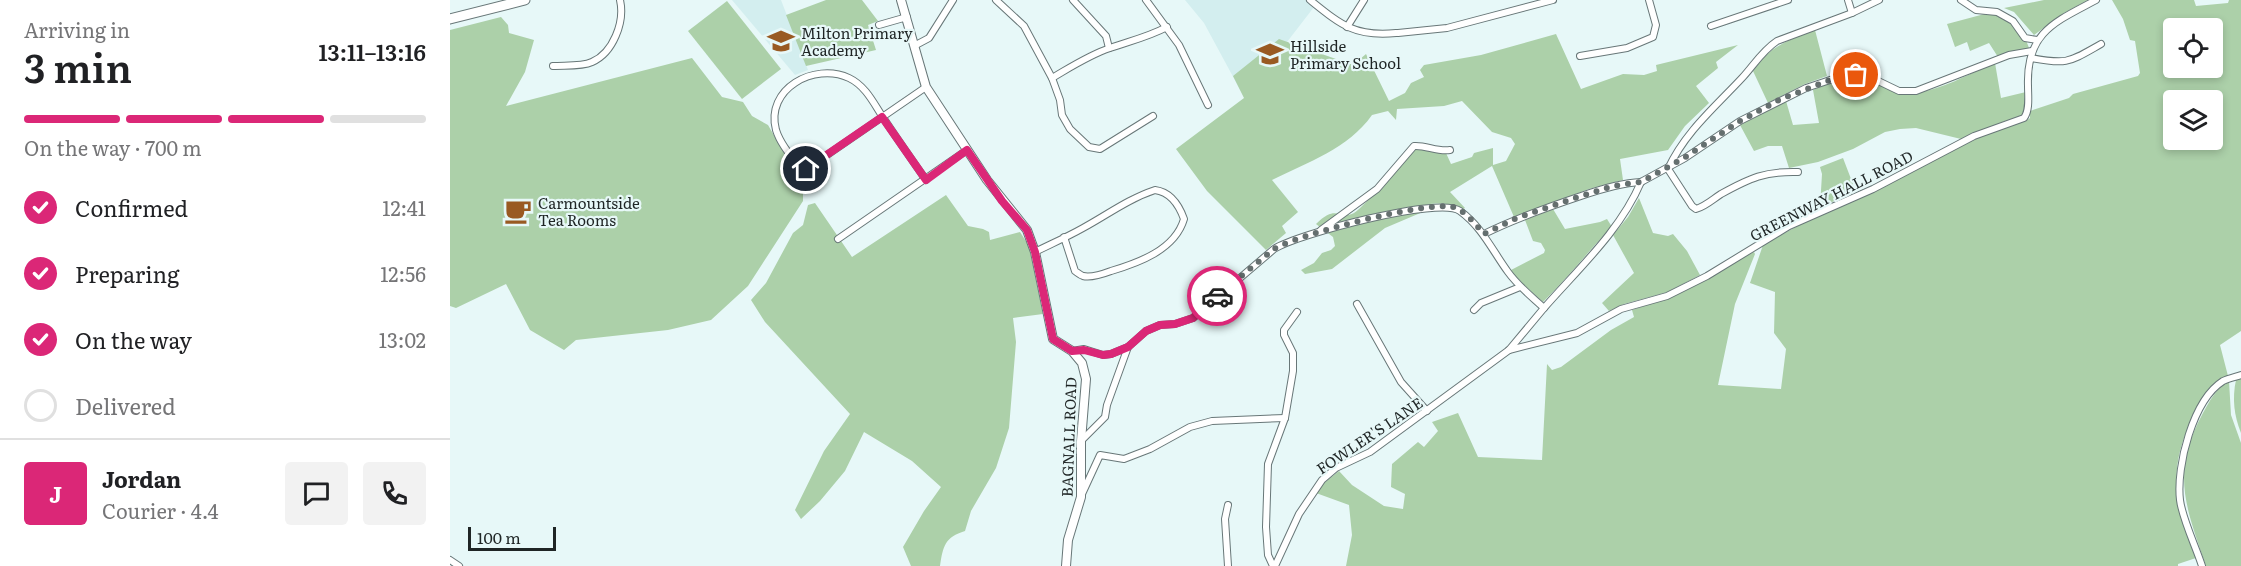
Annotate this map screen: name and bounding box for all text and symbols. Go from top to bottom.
text: Arriving in [24,14,130,44]
map controls [2163,18,2223,150]
button: locate [2163,18,2223,78]
place label: Milton Primary Academy [801,21,913,61]
school or university icon: Milton Primary Academy [766,26,796,56]
place label: Hillside Primary School [1290,34,1401,74]
text: 13:11–13:16 [319,35,426,68]
text: 3 min [24,37,132,95]
school or university icon: Hillside Primary School [1255,39,1285,69]
pin [1830,49,1881,100]
icon: bag [1839,58,1872,91]
button: layers [2163,90,2223,150]
text: On the way · 700 m [24,132,202,162]
pin [780,143,831,194]
street label: GREENWAY HALL ROAD [1745,144,1917,246]
icon: home [789,152,822,185]
icon: check [24,191,57,224]
text: Confirmed [75,191,188,224]
place label: Carmountside Tea Rooms [538,191,640,231]
text: 12:41 [382,192,426,222]
cafe icon: Carmountside Tea Rooms [503,196,533,226]
icon: check [24,257,57,290]
text: Preparing [75,257,179,290]
text: 12:56 [380,258,426,288]
courier [1187,266,1247,326]
icon: car [1201,280,1234,313]
icon: check [24,323,57,356]
text: On the way [75,323,192,356]
text: 13:02 [379,324,426,354]
street label: BAGNALL ROAD [1054,377,1082,497]
text: Delivered [75,389,176,422]
street label: FOWLER'S LANE [1311,391,1427,479]
text: Jordan [102,462,181,495]
button: chat [285,462,348,525]
button: phone [363,462,426,525]
text: J [49,477,62,510]
text: Courier · 4.4 [102,495,219,525]
scale bar [468,524,556,552]
text: 100 m [477,525,521,549]

